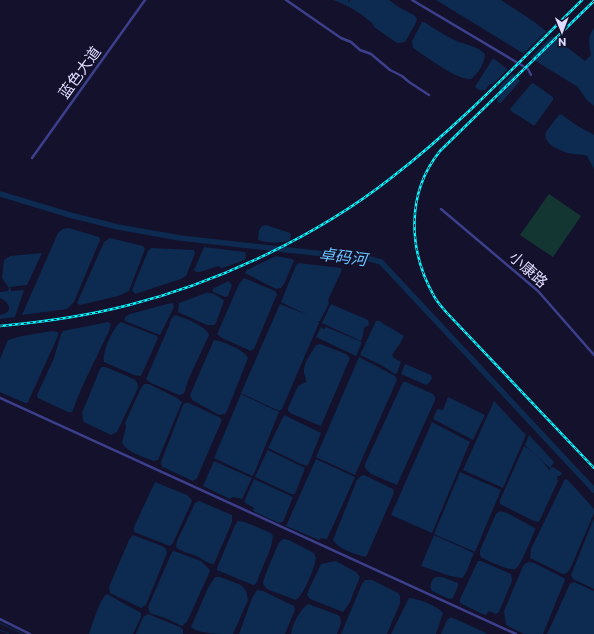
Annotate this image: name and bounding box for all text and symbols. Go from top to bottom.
north arrow [542,12,582,52]
text: N [558,36,566,49]
street label: 蓝色大道 [54,42,104,102]
water label: 卓码河 [318,244,371,269]
street label: 小康路 [506,247,552,291]

